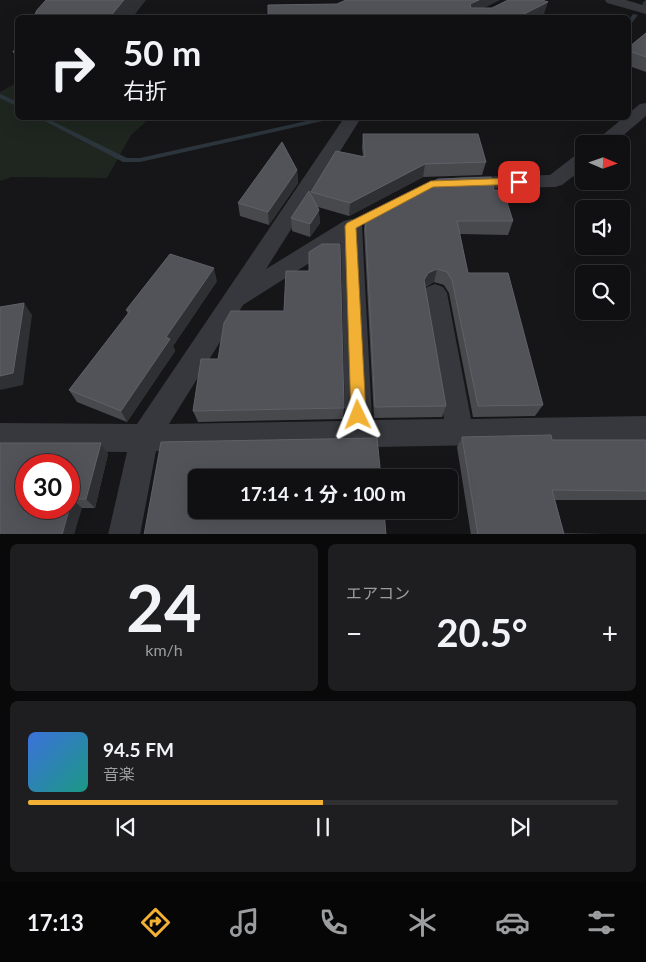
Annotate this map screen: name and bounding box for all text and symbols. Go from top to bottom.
text: 50 m [123,31,201,73]
icon: right [40,35,105,100]
text: 右折 [123,77,167,104]
north arrow [575,135,630,190]
map controls [575,135,630,320]
pin [498,161,540,203]
icon: arrive [505,168,533,196]
button: sound [575,200,630,255]
button: search [575,265,630,320]
position arrow [331,388,383,440]
speed limit sign: 30 [15,454,80,519]
text: 17:14 · 1 分 · 100 m [240,482,406,505]
text: 24 [126,568,202,646]
text: エアコン [346,583,410,602]
text: 20.5° [437,609,527,655]
text: − [346,616,362,650]
text: + [602,616,618,650]
text: km/h [145,640,183,659]
text: 94.5 FM [103,738,174,761]
text: 音楽 [103,764,135,783]
icon: previous [112,813,140,841]
icon: pause [309,813,337,841]
icon: next [506,813,534,841]
icon: directions [138,905,173,940]
icon: music [227,905,262,940]
icon: phone [316,905,351,940]
icon: climate [405,905,440,940]
icon: car [495,905,530,940]
icon: filters [584,905,619,940]
text: 17:13 [27,909,84,936]

